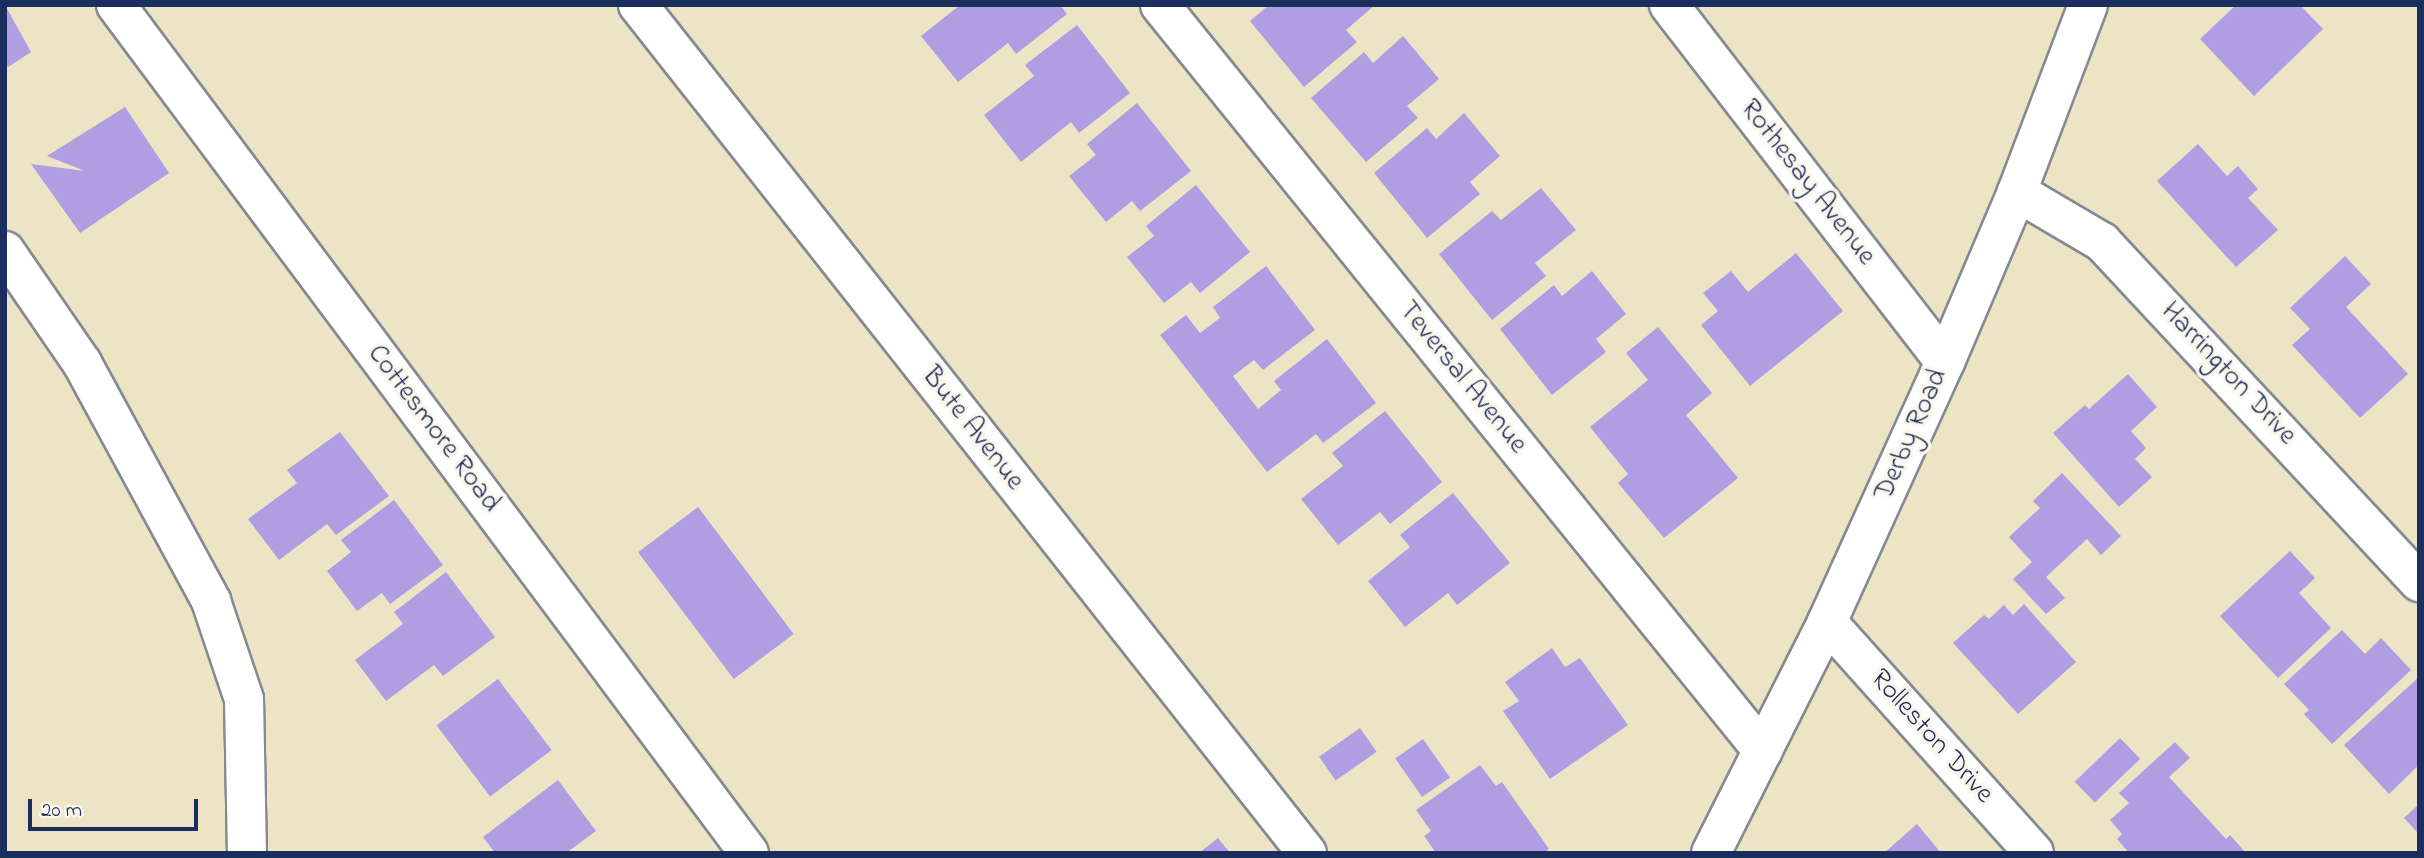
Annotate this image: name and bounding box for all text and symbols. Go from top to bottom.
street label: Rothesay Avenue [1732,93,1882,273]
street label: Teversal Avenue [1390,295,1534,461]
street label: Harrington Drive [2153,295,2303,453]
street label: Cottesmore Road [359,339,507,519]
street label: Bute Avenue [913,361,1031,497]
street label: Derby Road [1868,364,1956,506]
street label: Rolleston Drive [1862,663,2000,811]
scale bar [32,784,201,828]
text: 20 m [41,796,82,826]

